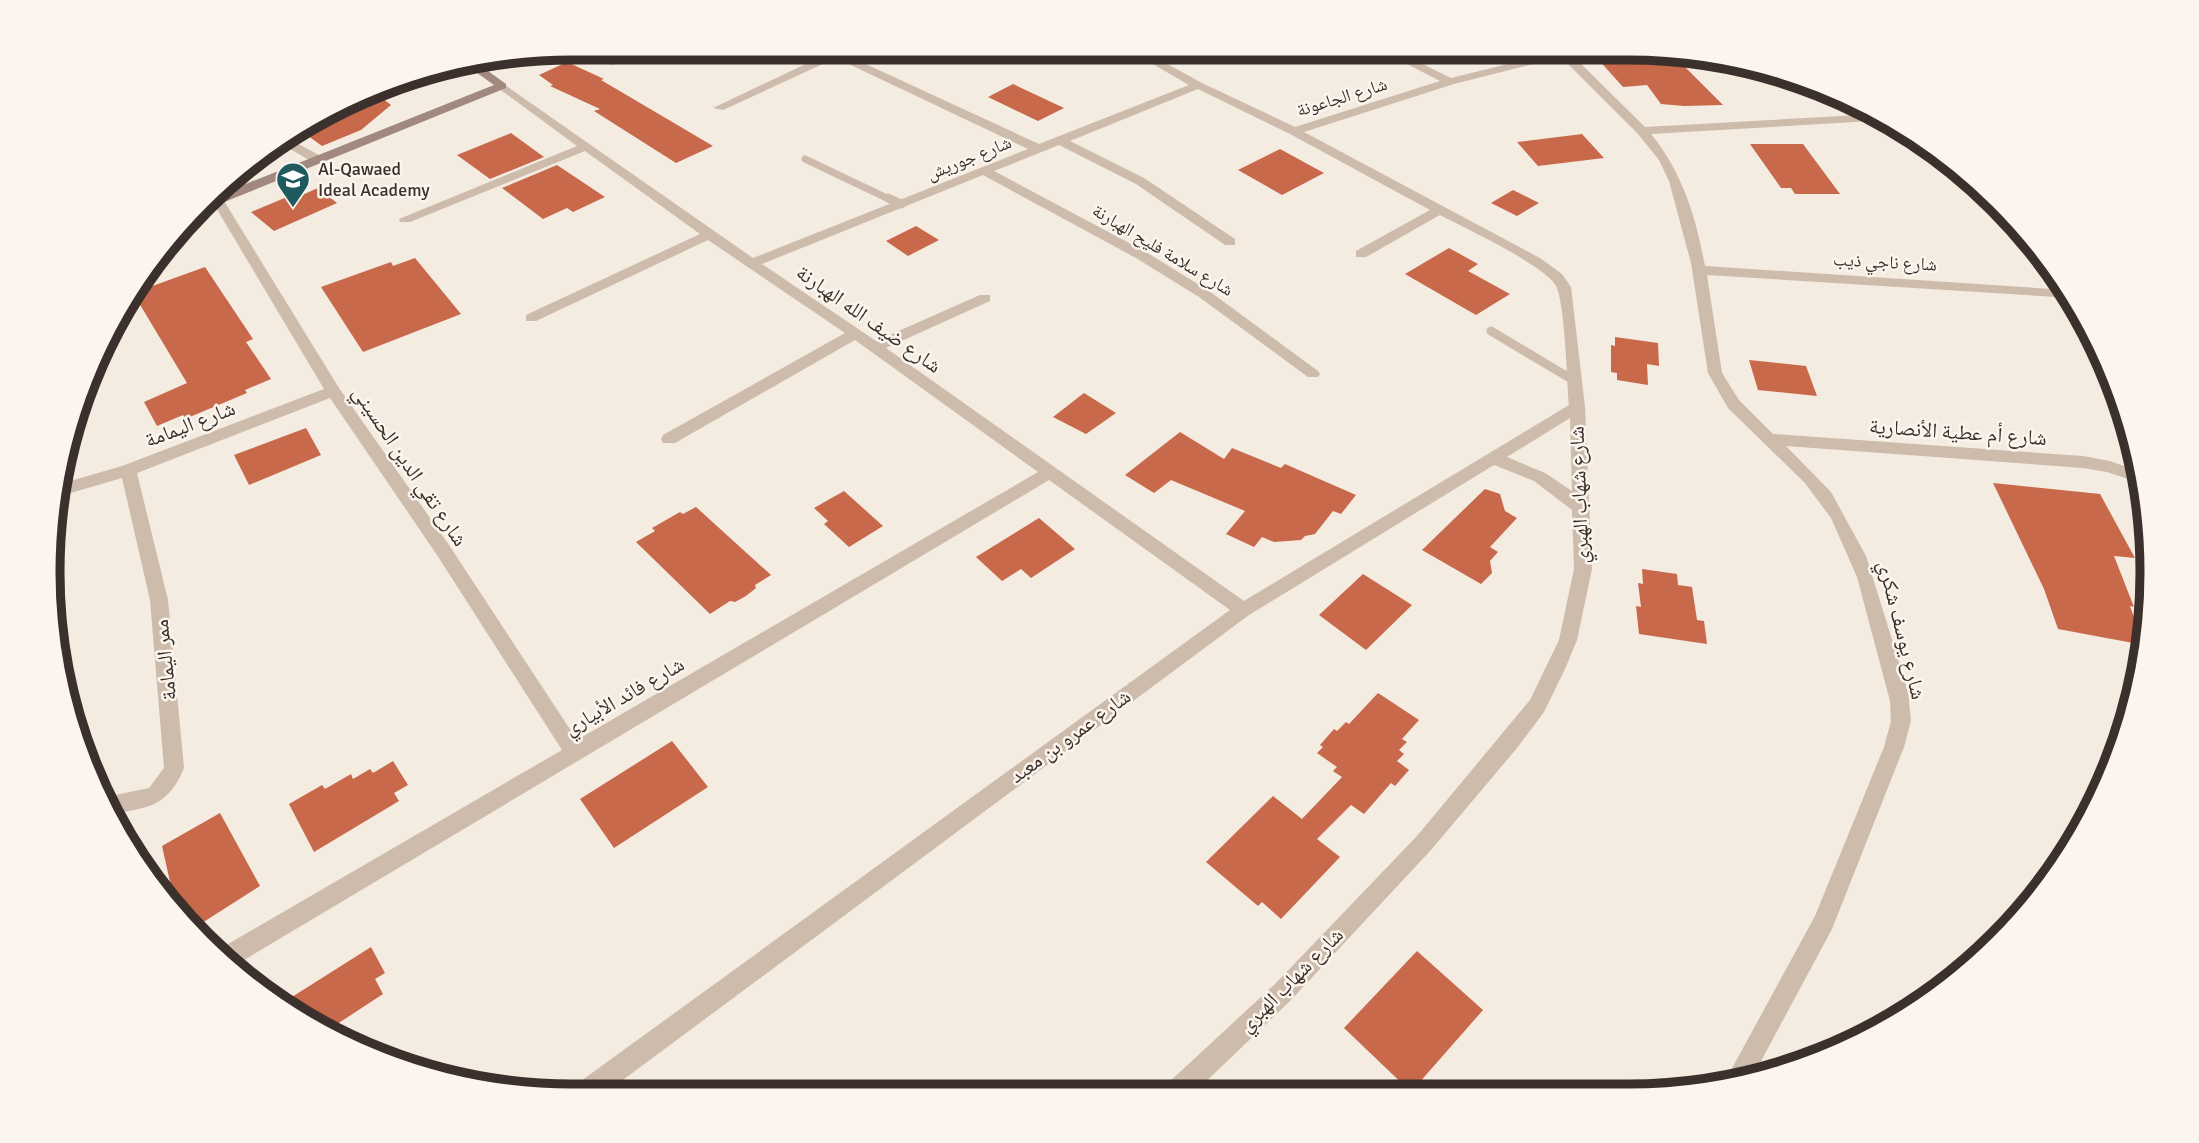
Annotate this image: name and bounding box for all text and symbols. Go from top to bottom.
street label: شارع الجاعونة [1294,73,1390,121]
street label: شارع جوريش [923,131,1015,185]
place label: Al-Qawaed Ideal Academy [318,158,430,201]
school or university icon: Al-Qawaed Ideal Academy [274,160,312,209]
street label: شارع سلامة فليح الهبارنة [1088,199,1237,302]
street label: شارع ناجي ذيب [1832,248,1937,279]
street label: شارع ضيف الله الهبارنة [791,259,947,379]
street label: شارع تقي الدين الحسيني [344,381,473,553]
street label: شارع اليمامة [141,395,239,453]
street label: شارع أم عطية الأنصارية [1868,413,2048,452]
street label: شارع شهاب الهبري [1564,426,1598,564]
street label: شارع يوسف شكري [1869,558,1932,703]
street label: ممر اليمامة [148,618,182,702]
street label: شارع فائد الأبياري [559,651,690,744]
street label: شارع عمرو بن معبد [1004,683,1136,789]
street label: شارع شهاب الهبري [1233,922,1351,1040]

